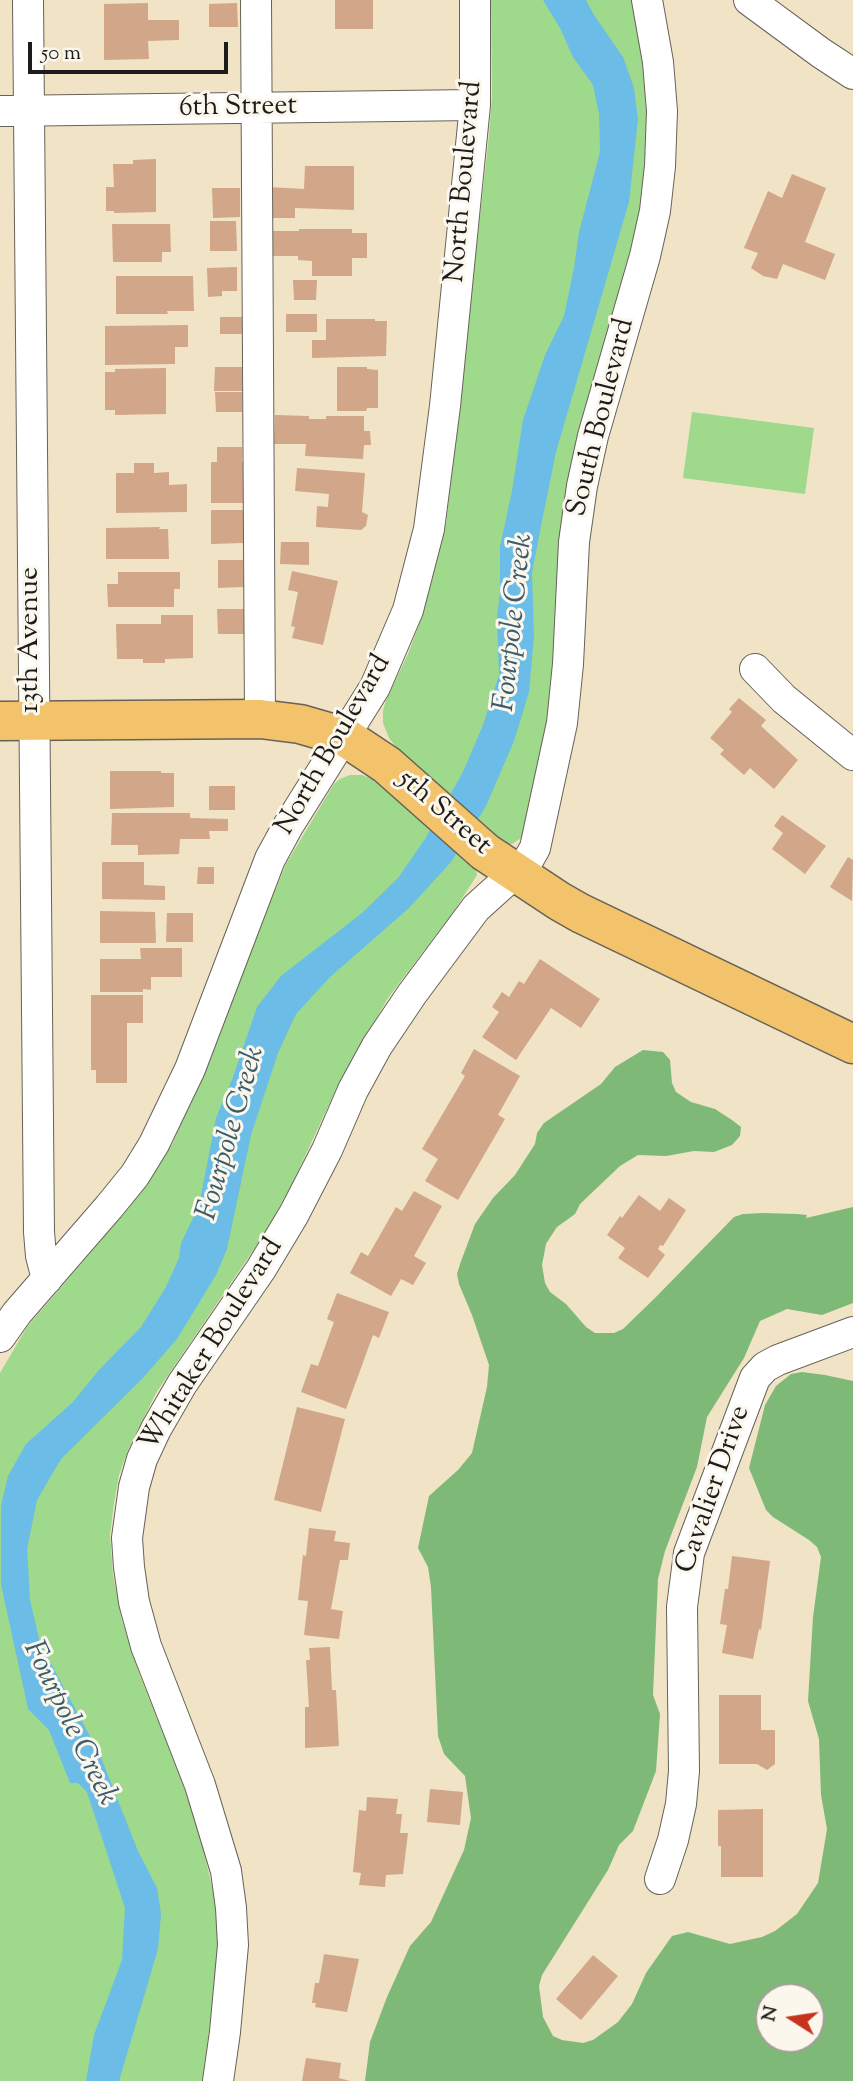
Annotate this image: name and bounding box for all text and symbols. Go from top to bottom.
scale bar [32,28,231,72]
text: 50 m [41,39,81,69]
street label: North Boulevard [440,80,492,284]
street label: 6th Street [179,91,297,127]
street label: South Boulevard [562,316,644,520]
water label: Fourpole Creek [489,532,543,714]
street label: 13th Avenue [15,567,49,713]
street label: North Boulevard [270,650,400,842]
street label: 5th Street [389,764,497,864]
water label: Fourpole Creek [191,1043,275,1225]
street label: Whitaker Boulevard [134,1233,292,1459]
street label: Cavalier Drive [671,1402,759,1578]
water label: Fourpole Creek [13,1636,123,1812]
north arrow [755,1983,825,2053]
text: N [756,2004,786,2024]

